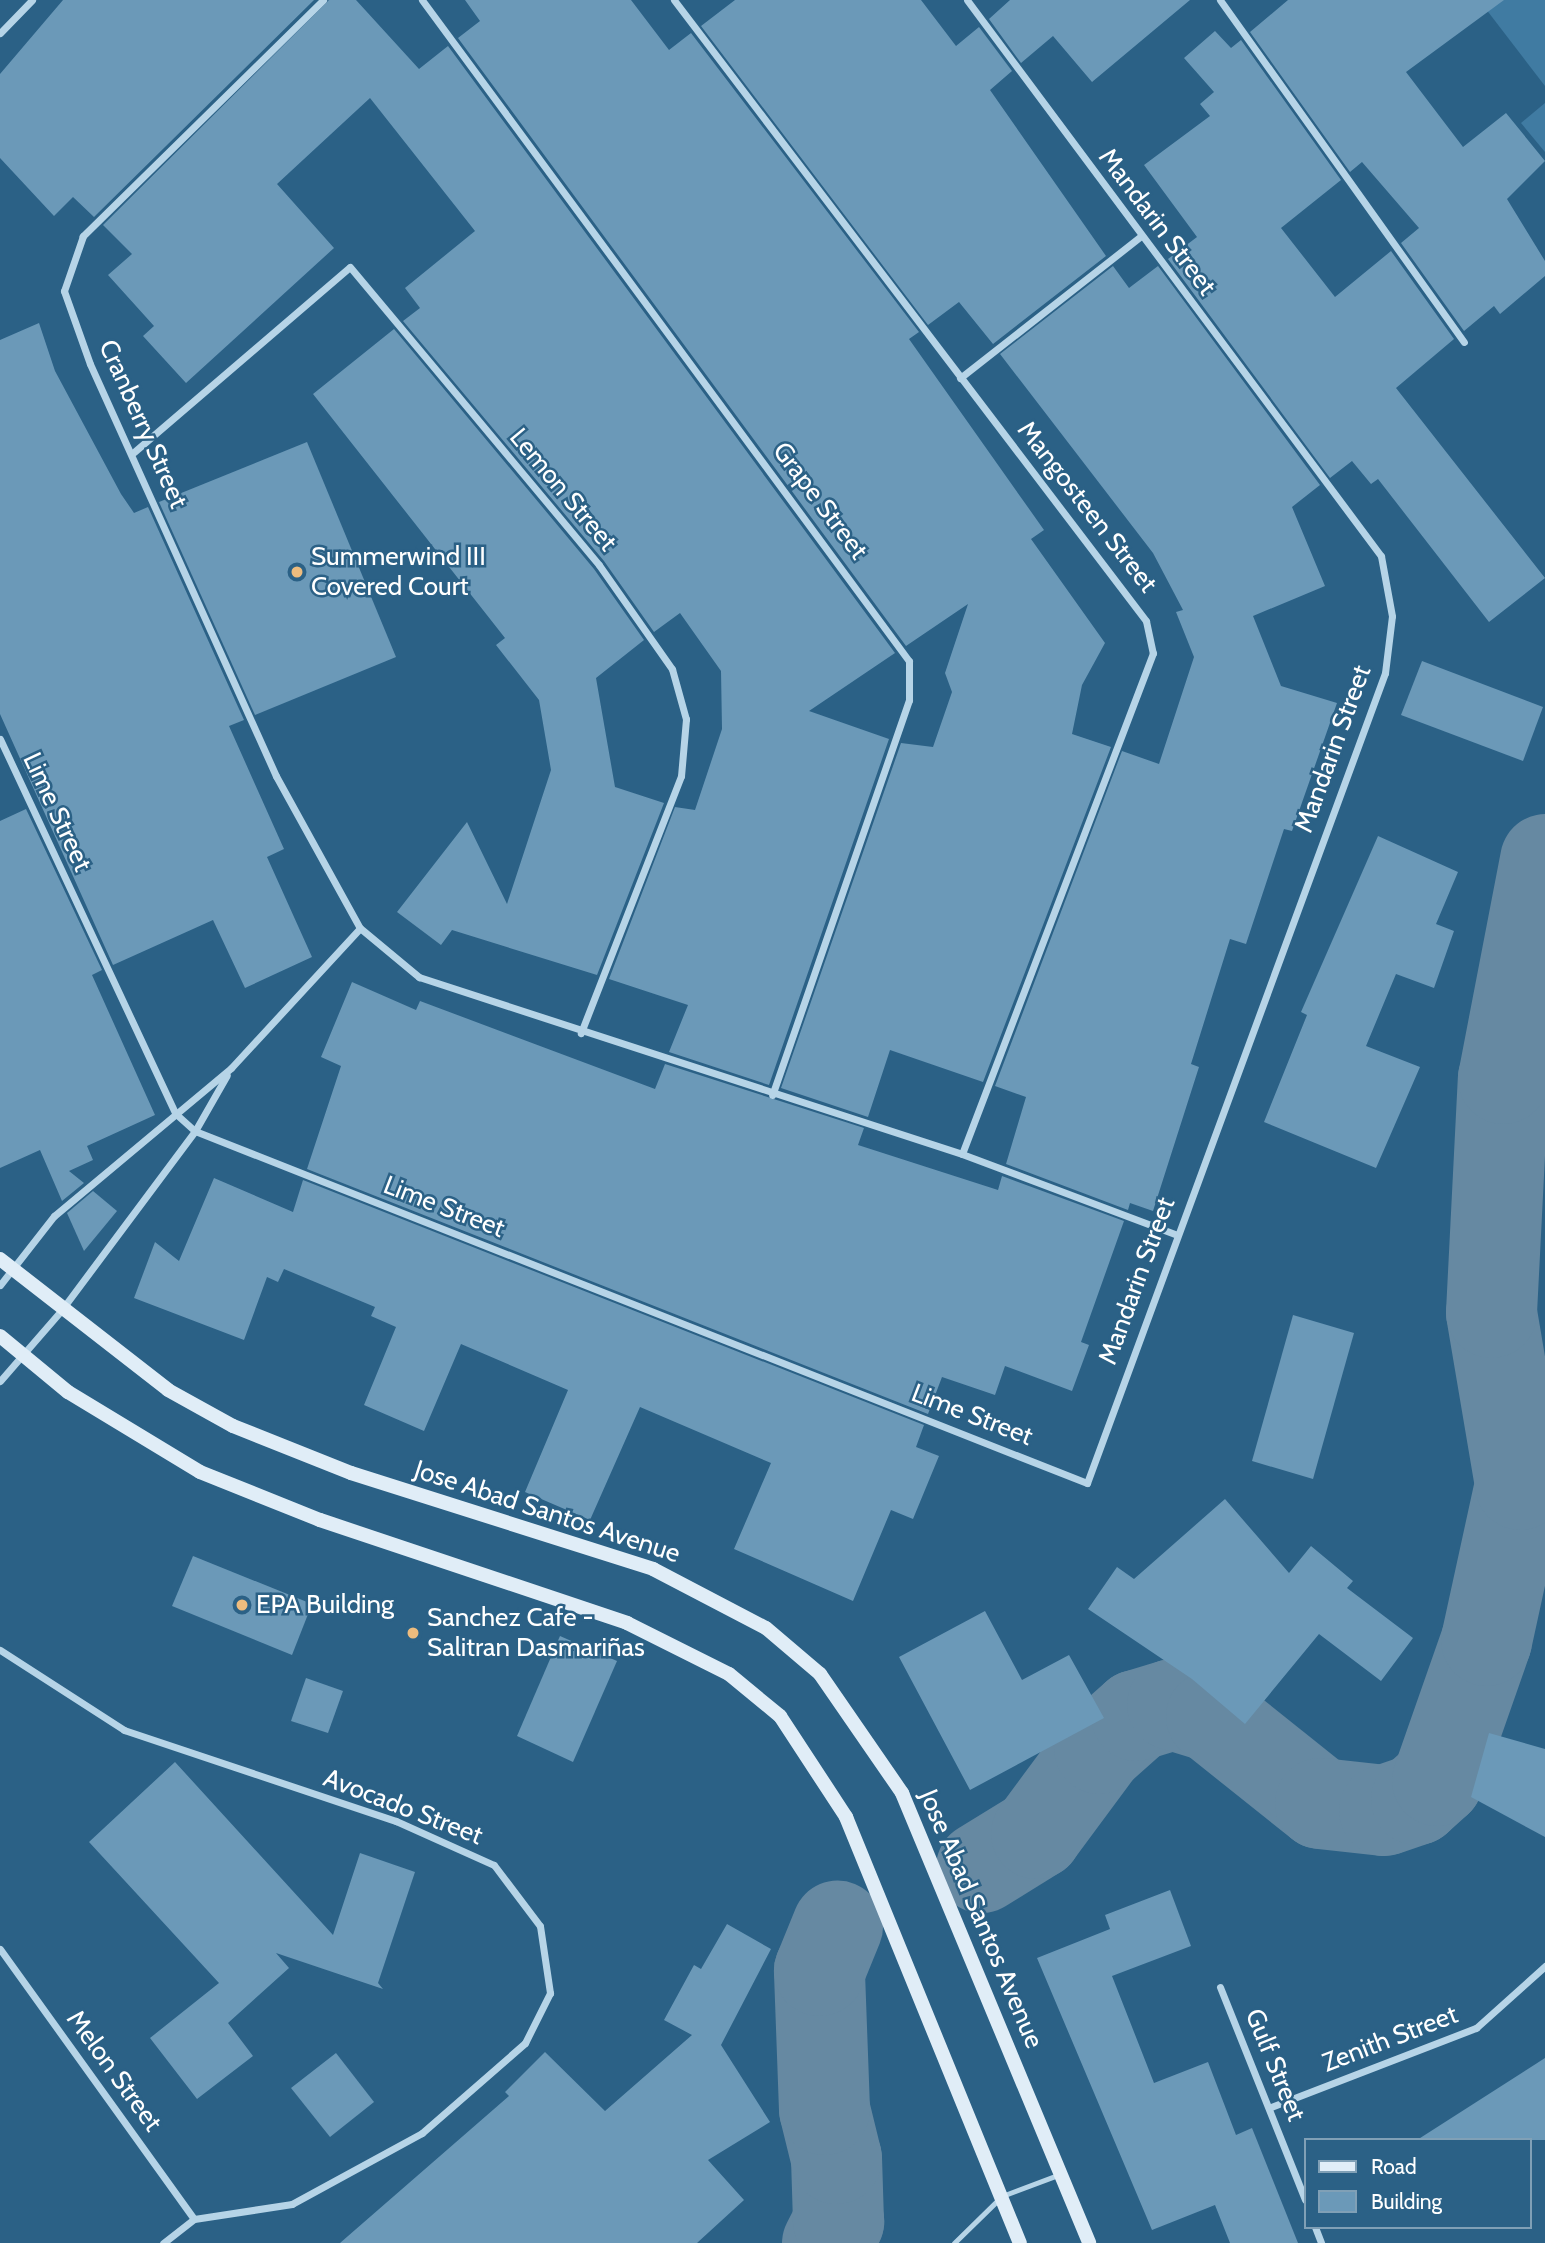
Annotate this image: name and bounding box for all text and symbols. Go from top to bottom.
street label: Mandarin Street [1092,142,1222,302]
street label: Cranberry Street [92,335,194,513]
street label: Mangosteen Street [1011,415,1163,599]
street label: Lemon Street [503,422,623,558]
street label: Grape Street [766,436,874,566]
place label: Summerwind III Covered Court [311,541,486,602]
marker: Summerwind III Covered Court [289,564,305,580]
street label: Mandarin Street [1288,661,1378,837]
street label: Lime Street [16,748,98,876]
street label: Lime Street [379,1170,509,1244]
street label: Mandarin Street [1092,1193,1182,1369]
street label: Lime Street [907,1378,1037,1452]
street label: Jose Abad Santos Avenue [410,1454,684,1570]
place label: EPA Building [256,1589,394,1621]
marker: EPA Building [234,1597,250,1613]
place label: Sanchez Cafe - Salitran Dasmariñas [427,1602,645,1664]
marker: Sanchez Cafe - Salitran Dasmariñas [405,1625,421,1641]
street label: Avocado Street [319,1762,487,1852]
street label: Jose Abad Santos Avenue [912,1785,1050,2053]
street label: Zenith Street [1318,1999,1462,2079]
street label: Gulf Street [1238,2004,1312,2126]
street label: Melon Street [60,2005,168,2137]
legend [1304,2138,1531,2229]
text: Road [1371,2154,1417,2179]
text: Building [1371,2189,1442,2214]

